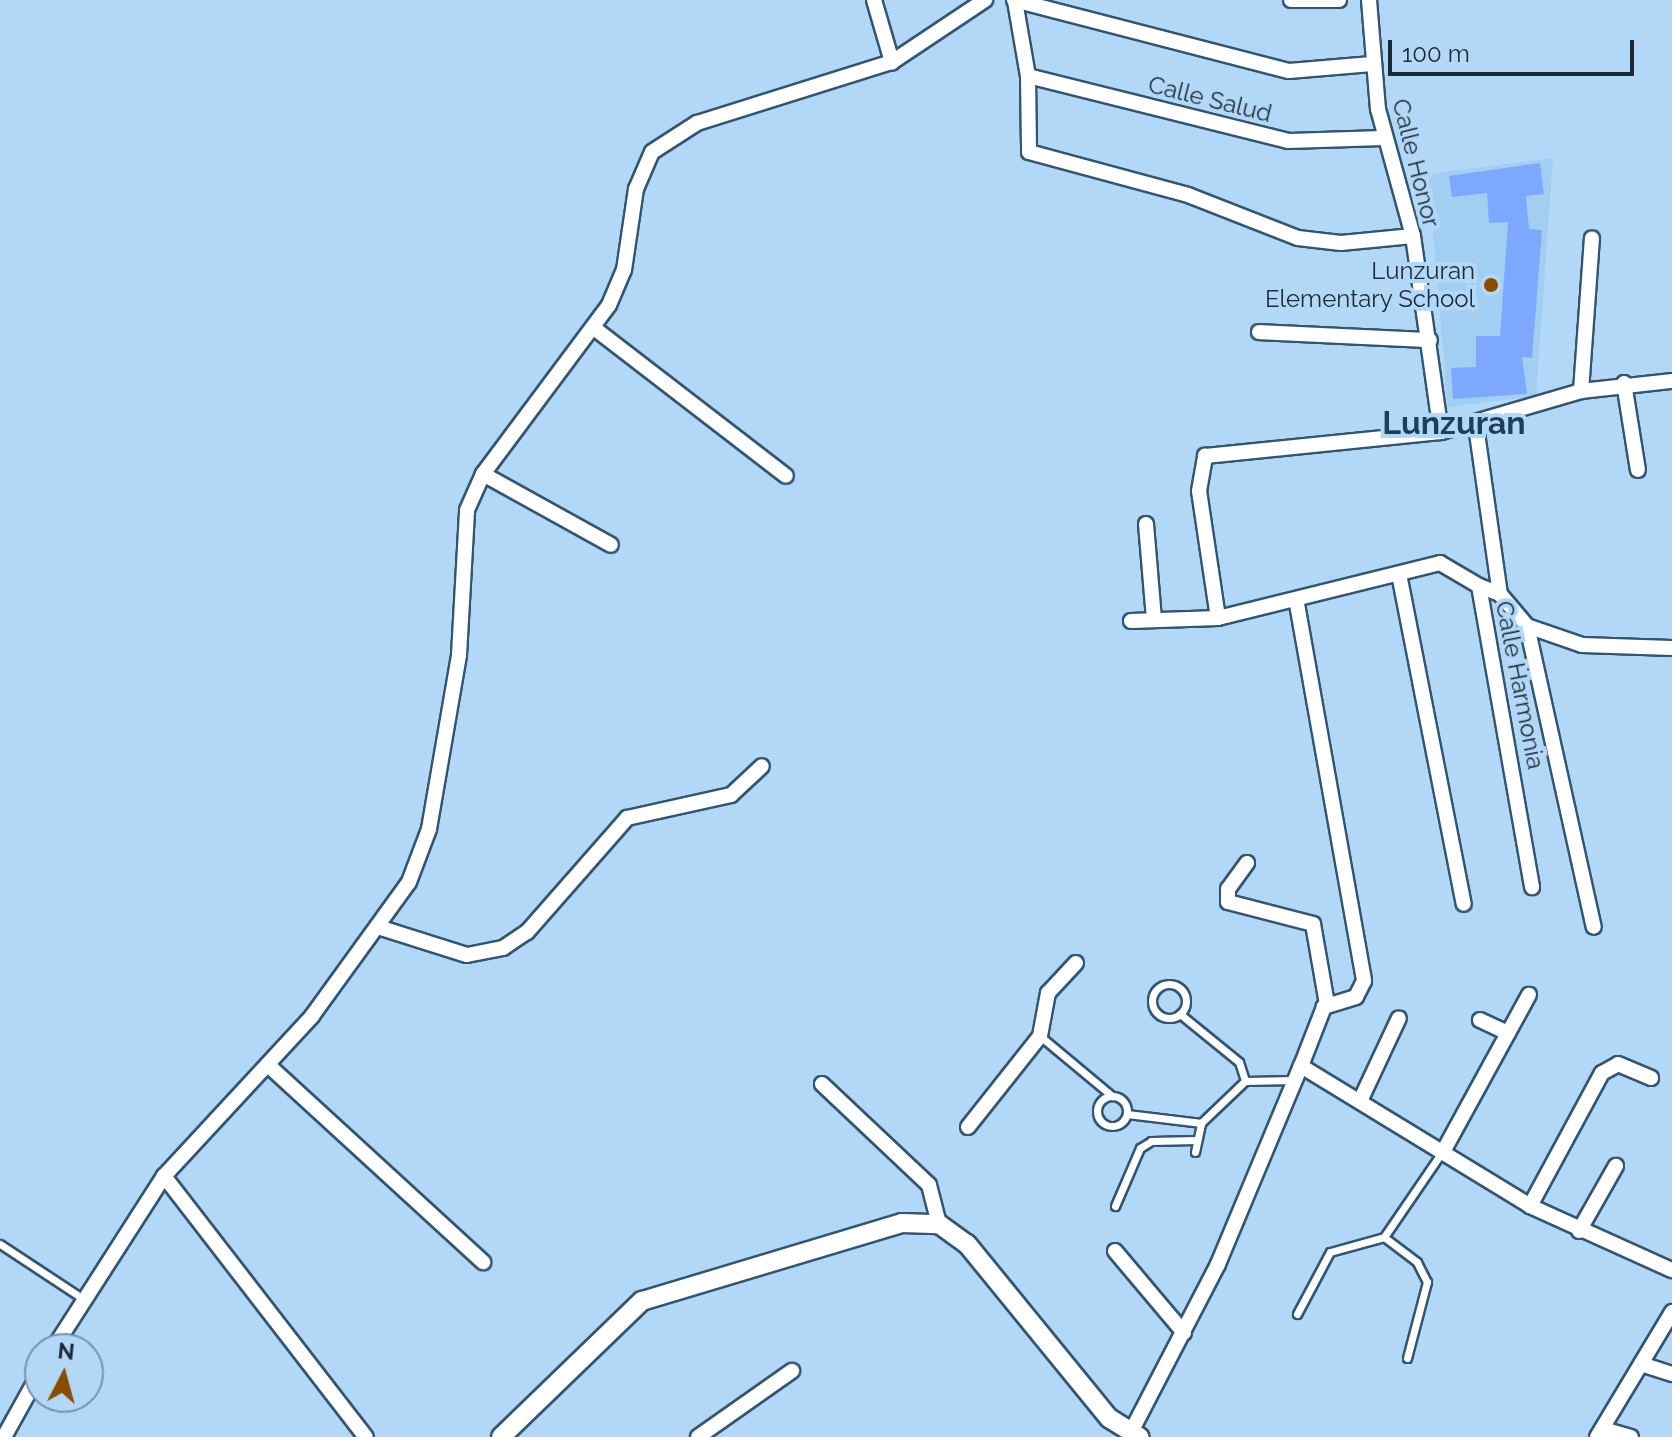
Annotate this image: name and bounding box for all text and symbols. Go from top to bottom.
scale bar [1392,24,1638,74]
text: 100 m [1402,39,1470,68]
street label: Calle Salud [1145,70,1275,128]
street label: Calle Honor [1386,96,1446,230]
place label: Lunzuran Elementary School [1264,257,1475,313]
marker: Lunzuran Elementary School [1482,276,1500,294]
district label: Lunzuran [1382,404,1526,442]
street label: Calle Harmonia [1490,599,1550,771]
north arrow [24,1333,104,1413]
text: N [57,1337,76,1365]

